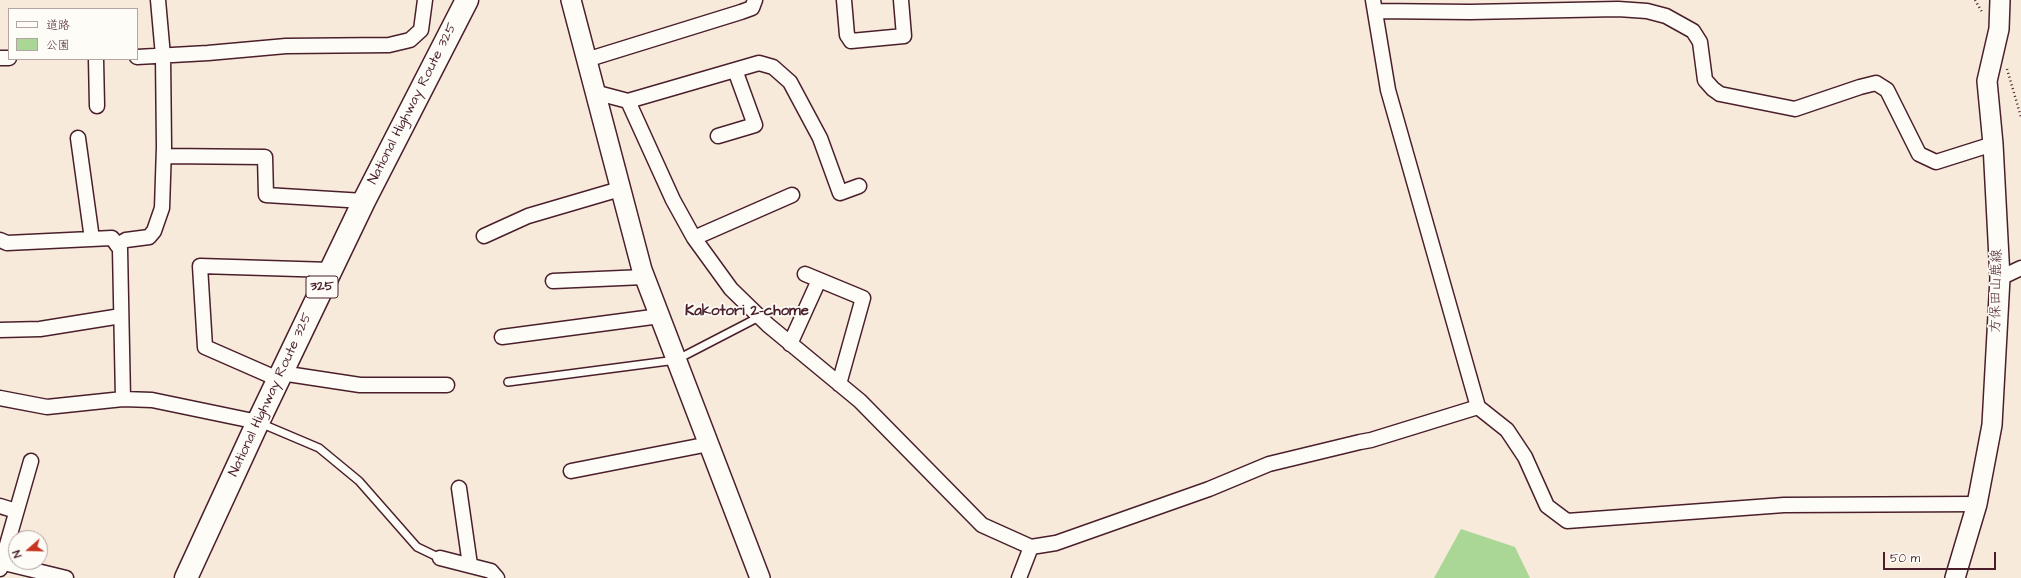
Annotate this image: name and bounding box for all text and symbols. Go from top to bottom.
legend [8,8,138,60]
text: 道路 [46,17,70,34]
street label: National Highway Route 325 [365,21,461,187]
text: 公園 [46,37,70,54]
street label: 方保田山鹿線 [1988,249,2006,333]
road number: 325 [306,276,338,298]
district label: Kakotori 2-chome [685,303,809,321]
street label: National Highway Route 325 [226,310,316,480]
north arrow [8,530,48,570]
scale bar [1885,544,1998,570]
text: N [9,548,25,560]
text: 50 m [1890,550,1920,567]

